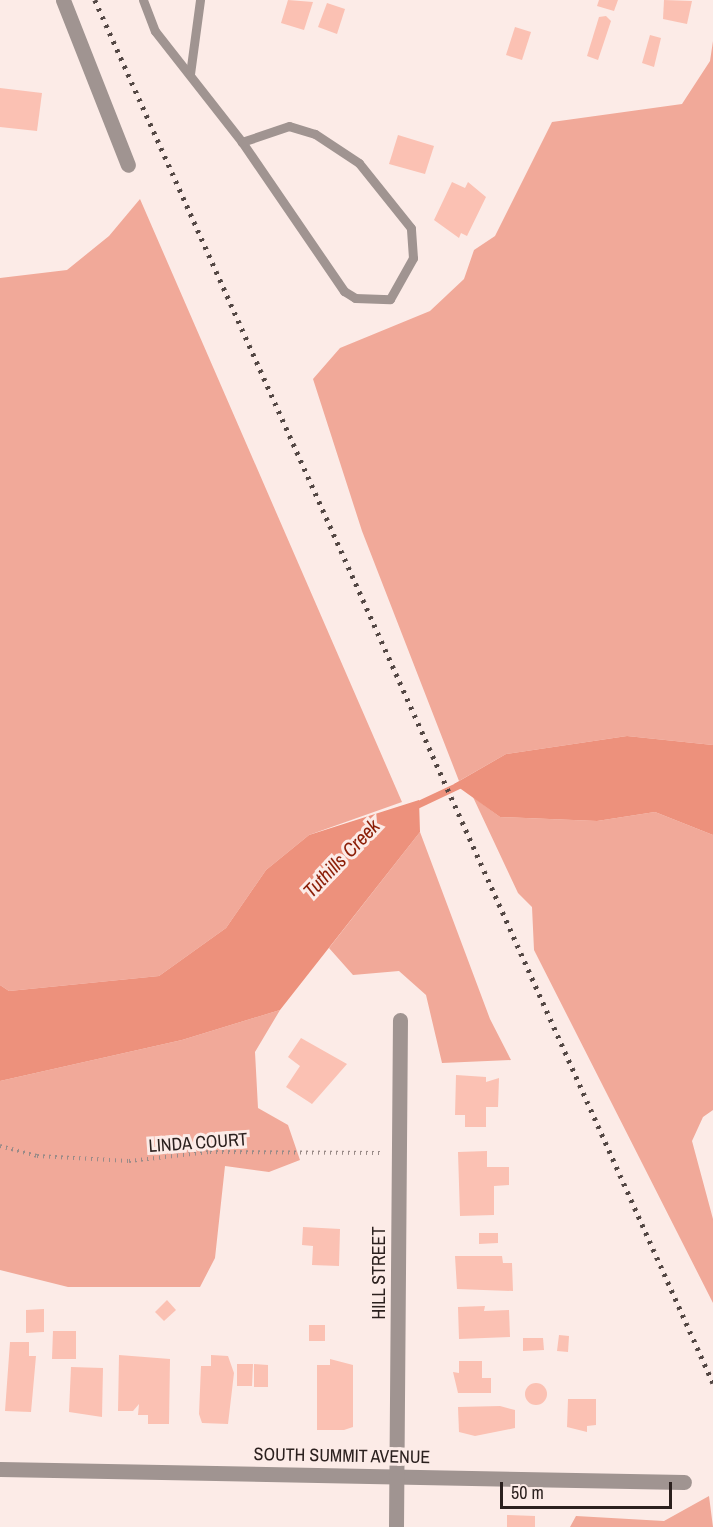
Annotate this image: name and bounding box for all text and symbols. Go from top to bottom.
water label: Tuthills Creek [298,814,384,902]
street label: LINDA COURT [147,1129,249,1157]
street label: HILL STREET [368,1226,390,1320]
street label: SOUTH SUMMIT AVENUE [253,1444,431,1468]
scale bar [503,1470,676,1508]
text: 50 m [511,1480,544,1505]

